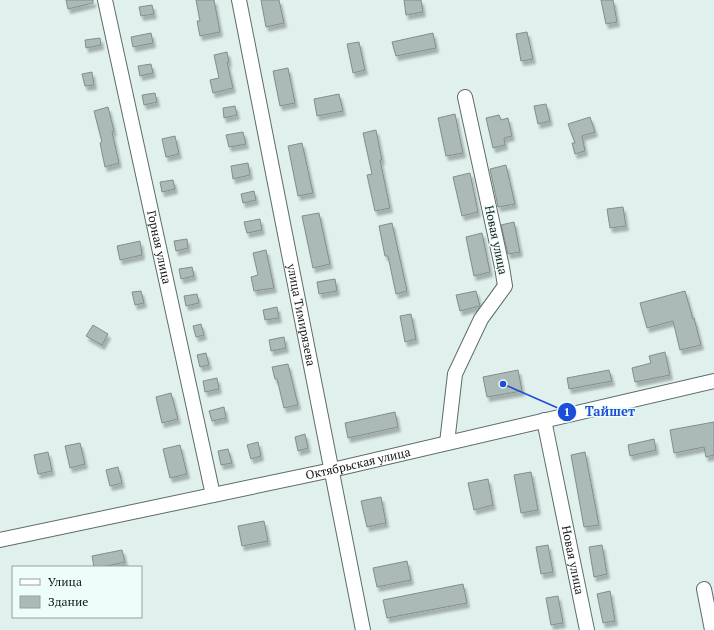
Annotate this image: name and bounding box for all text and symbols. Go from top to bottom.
street label: Новая улица [482,204,511,276]
street label: Горная улица [144,209,175,285]
street label: улица Тимирязева [284,261,319,367]
callout: Тайшет [557,399,643,424]
text: Тайшет [585,402,635,420]
text: 1 [564,404,570,419]
street label: Октябрьская улица [304,444,412,482]
street label: Новая улица [559,524,588,596]
legend [12,566,142,618]
text: Улица [48,574,82,589]
text: Здание [48,594,88,609]

